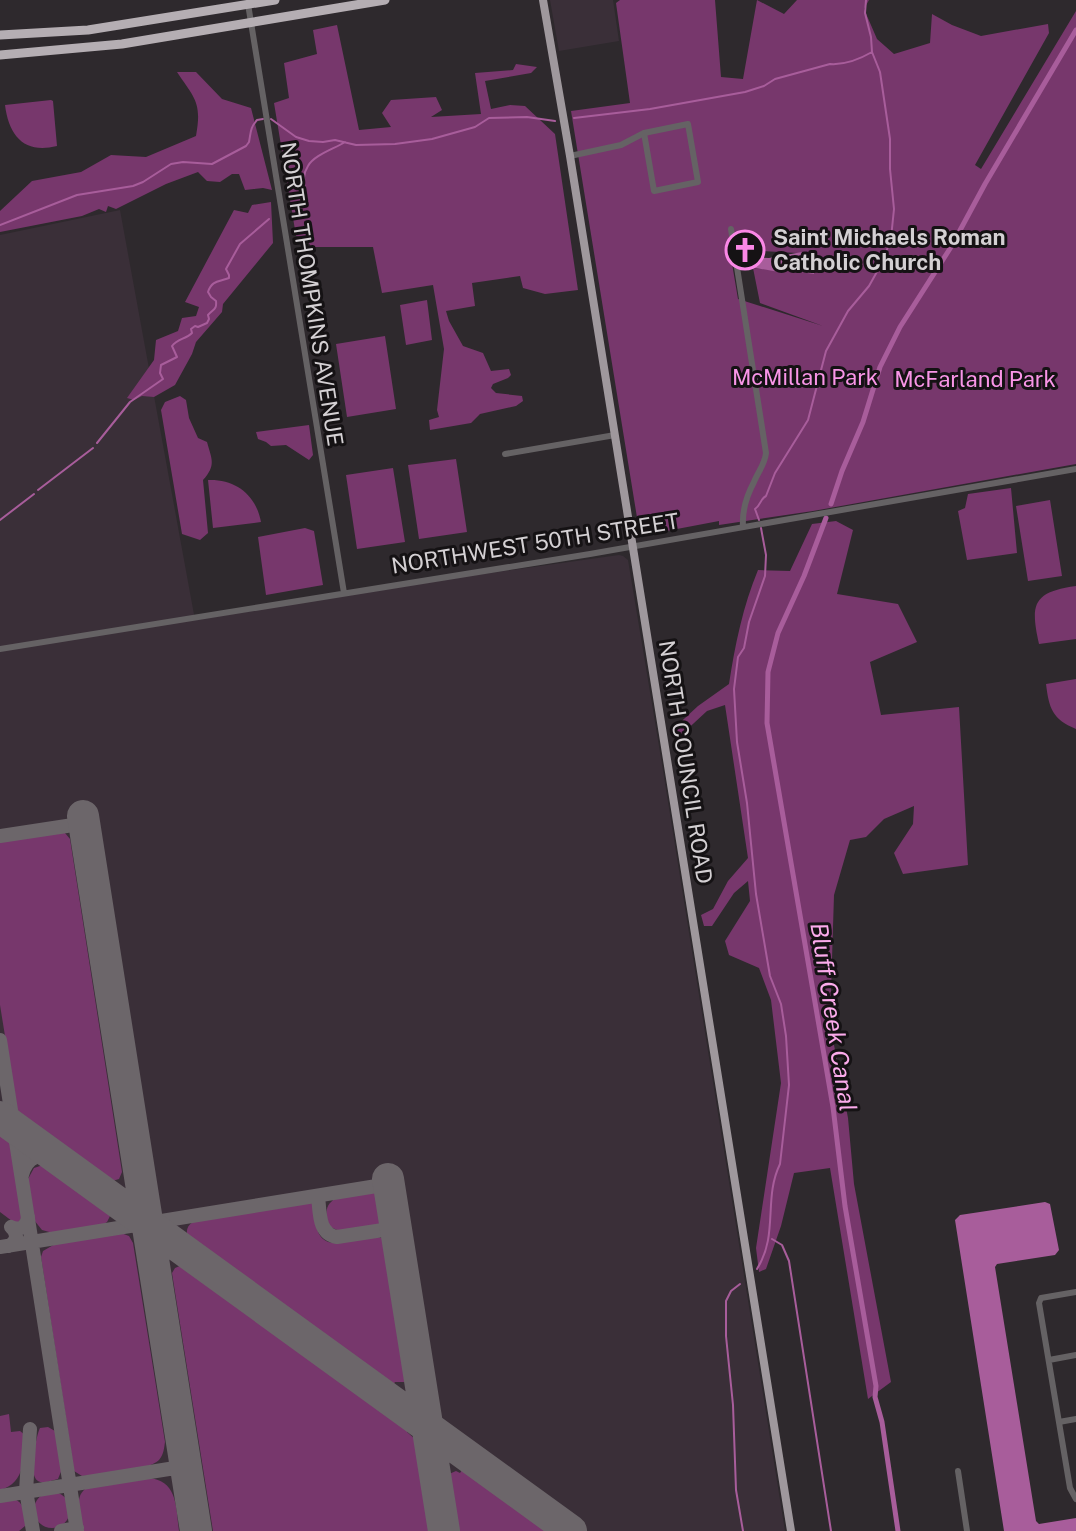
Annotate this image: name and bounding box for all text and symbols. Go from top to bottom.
street label: NORTH THOMPKINS AVENUE [275,140,349,448]
place label: Saint Michaels Roman Catholic Church [773,224,1006,275]
church icon: Saint Michaels Roman Catholic Church [724,229,766,271]
park label: McMillan Park [732,364,878,390]
park label: McFarland Park [894,366,1056,392]
street label: NORTHWEST 50TH STREET [389,507,681,579]
street label: NORTH COUNCIL ROAD [654,638,718,886]
water label: Bluff Creek Canal [805,920,863,1113]

